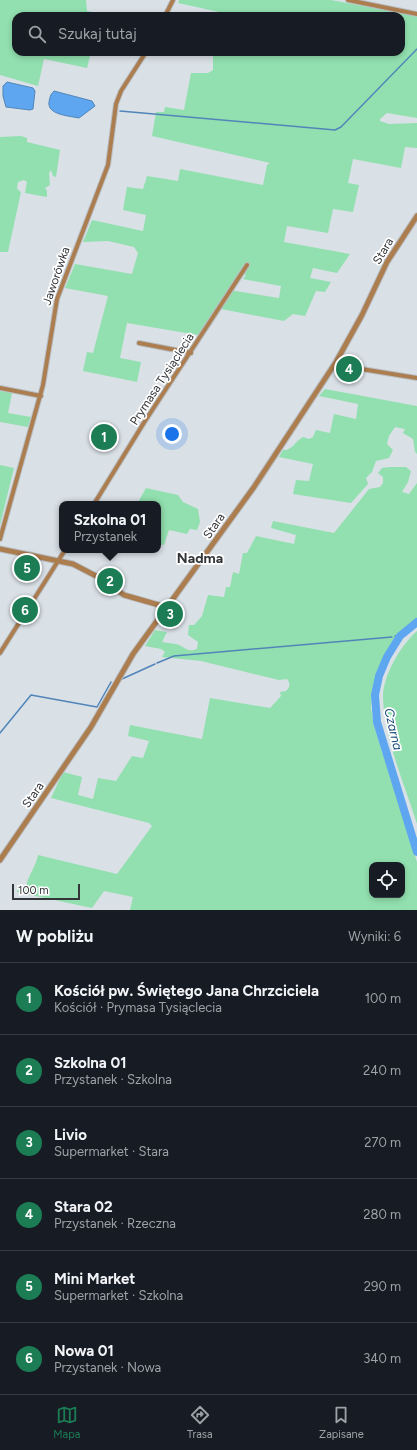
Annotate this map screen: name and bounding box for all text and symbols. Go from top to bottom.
search box [12,12,405,56]
icon: search [26,23,48,45]
text: Szukaj tutaj [58,25,137,43]
street label: Stara [370,235,396,267]
street label: Jaworówka [40,245,72,307]
street label: Prymasa Tysiąclecia [127,330,197,428]
pin: 4 [336,354,362,384]
pin: 1 [91,422,117,452]
your location [162,424,182,444]
popup [59,501,161,553]
street label: Stara [200,510,228,542]
text: Szkolna 01 [74,511,146,529]
text: Przystanek [74,529,137,544]
district label: Nadma [177,550,223,567]
pin: 5 [14,553,40,583]
pin: 2 [97,566,123,596]
pin: 6 [12,595,38,625]
pin: 3 [157,599,183,629]
water label: Czarna [381,707,406,752]
street label: Stara [19,779,47,811]
map controls [369,862,405,898]
button: locate [369,862,405,898]
scale bar [12,882,80,901]
text: 100 m [18,884,49,897]
text: W pobliżu [16,926,93,946]
text: Wyniki: 6 [348,929,401,944]
text: Kościół pw. Świętego Jana Chrzciciela [54,982,319,1000]
text: 1 [26,991,32,1006]
text: 100 m [365,991,401,1006]
text: Kościół · Prymasa Tysiąclecia [54,1000,222,1015]
text: Szkolna 01 [54,1054,126,1072]
text: 2 [25,1063,33,1078]
text: 240 m [363,1063,401,1078]
text: Przystanek · Szkolna [54,1072,172,1087]
text: Livio [54,1126,87,1144]
text: 3 [25,1135,33,1150]
text: 270 m [364,1135,401,1150]
text: Supermarket · Stara [54,1144,169,1159]
text: Stara 02 [54,1198,113,1216]
text: 4 [25,1207,33,1222]
text: 280 m [363,1207,401,1222]
text: Przystanek · Rzeczna [54,1216,176,1231]
text: Mini Market [54,1270,135,1288]
text: 5 [25,1279,33,1294]
text: 290 m [364,1279,401,1294]
text: Supermarket · Szkolna [54,1288,183,1303]
text: Nowa 01 [54,1342,114,1360]
text: 6 [25,1351,33,1366]
text: 340 m [363,1351,401,1366]
text: Przystanek · Nowa [54,1360,161,1375]
tab: Mapa [53,1404,80,1441]
tab: Trasa [187,1404,213,1441]
tab: Zapisane [319,1404,364,1441]

